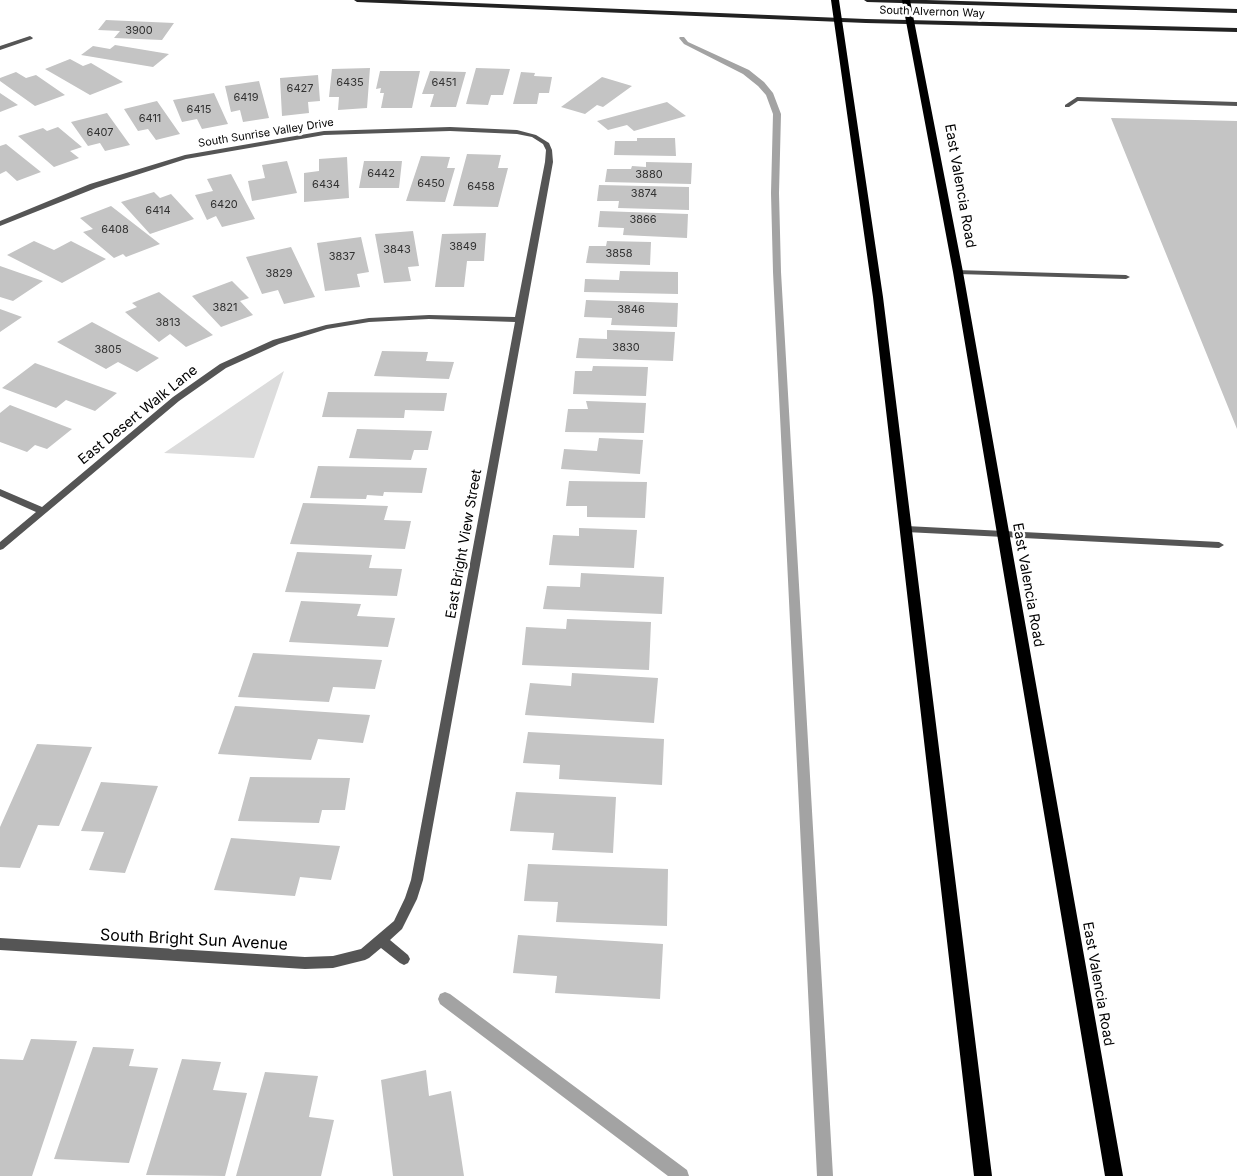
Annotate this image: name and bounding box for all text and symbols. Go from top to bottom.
street label: South Alvernon Way [879,4,985,20]
house number: 3900 [125,24,153,38]
house number: 6435 [336,76,364,90]
house number: 6451 [431,76,457,90]
house number: 6427 [287,82,313,96]
house number: 6419 [233,91,259,105]
house number: 6415 [187,103,211,117]
house number: 6411 [139,112,161,126]
street label: South Sunrise Valley Drive [197,116,335,150]
street label: East Valencia Road [941,123,979,249]
house number: 6407 [87,126,113,140]
house number: 6442 [367,167,395,181]
house number: 3880 [635,168,663,182]
house number: 6450 [417,177,445,191]
house number: 6434 [312,178,340,192]
house number: 6458 [467,180,495,194]
house number: 3874 [631,187,657,201]
house number: 6420 [210,198,238,212]
house number: 6414 [145,204,171,218]
house number: 3866 [629,213,657,227]
house number: 6408 [101,223,129,237]
house number: 3849 [449,240,477,254]
house number: 3843 [383,243,411,257]
house number: 3858 [605,247,633,261]
house number: 3837 [329,250,355,264]
house number: 3829 [265,267,293,281]
house number: 3821 [213,301,237,315]
house number: 3846 [617,303,645,317]
house number: 3813 [156,316,180,330]
house number: 3830 [612,341,640,355]
house number: 3805 [94,343,122,357]
street label: East Desert Walk Lane [75,362,201,468]
street label: East Bright View Street [443,468,485,620]
street label: East Valencia Road [1009,522,1047,648]
street label: East Valencia Road [1079,921,1117,1047]
street label: South Bright Sun Avenue [100,925,288,955]

